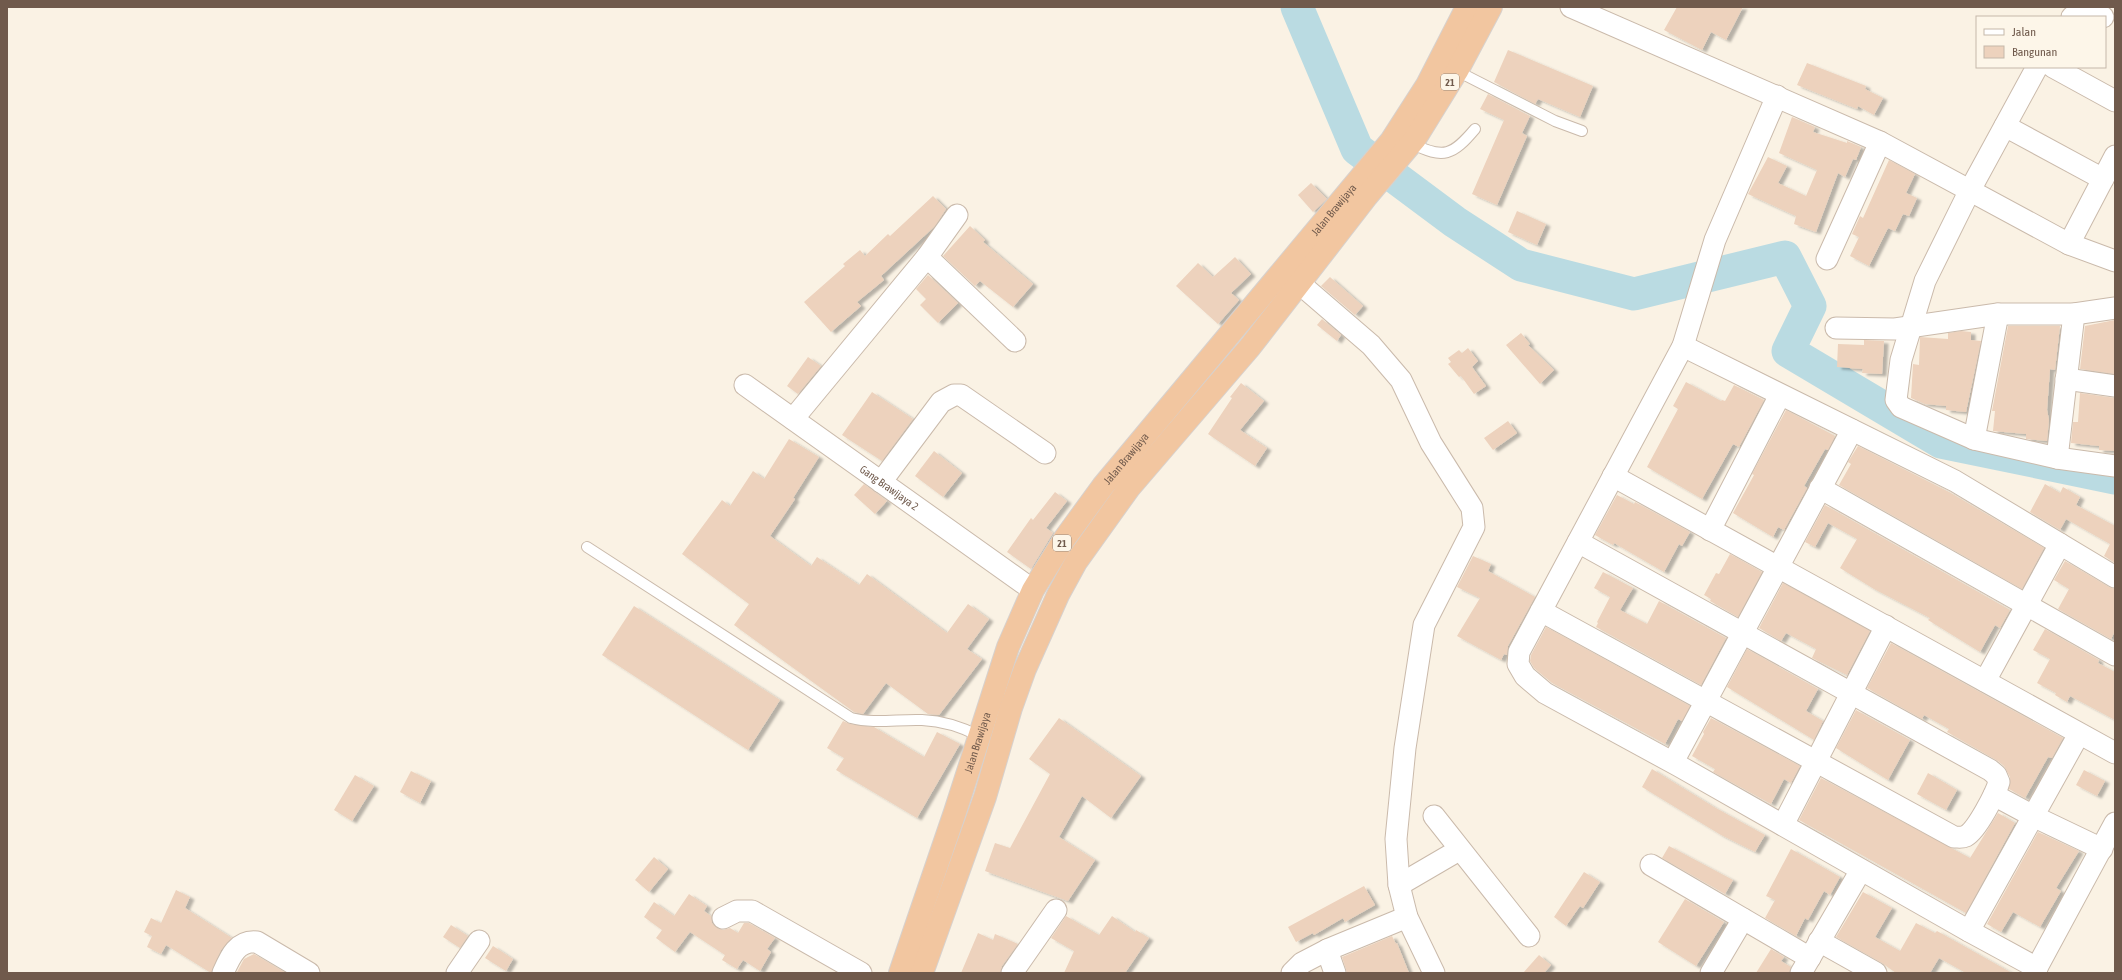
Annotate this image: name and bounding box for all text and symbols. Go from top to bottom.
legend [1976,16,2106,68]
text: Jalan [2012,25,2036,39]
text: Bangunan [2012,45,2057,59]
road number: 21 [1441,74,1459,90]
street label: Jalan Brawijaya [1309,182,1358,238]
street label: Jalan Brawijaya [1101,430,1151,487]
street label: Gang Brawijaya 2 [858,463,921,513]
road number: 21 [1053,535,1071,551]
street label: Jalan Brawijaya [962,711,993,775]

